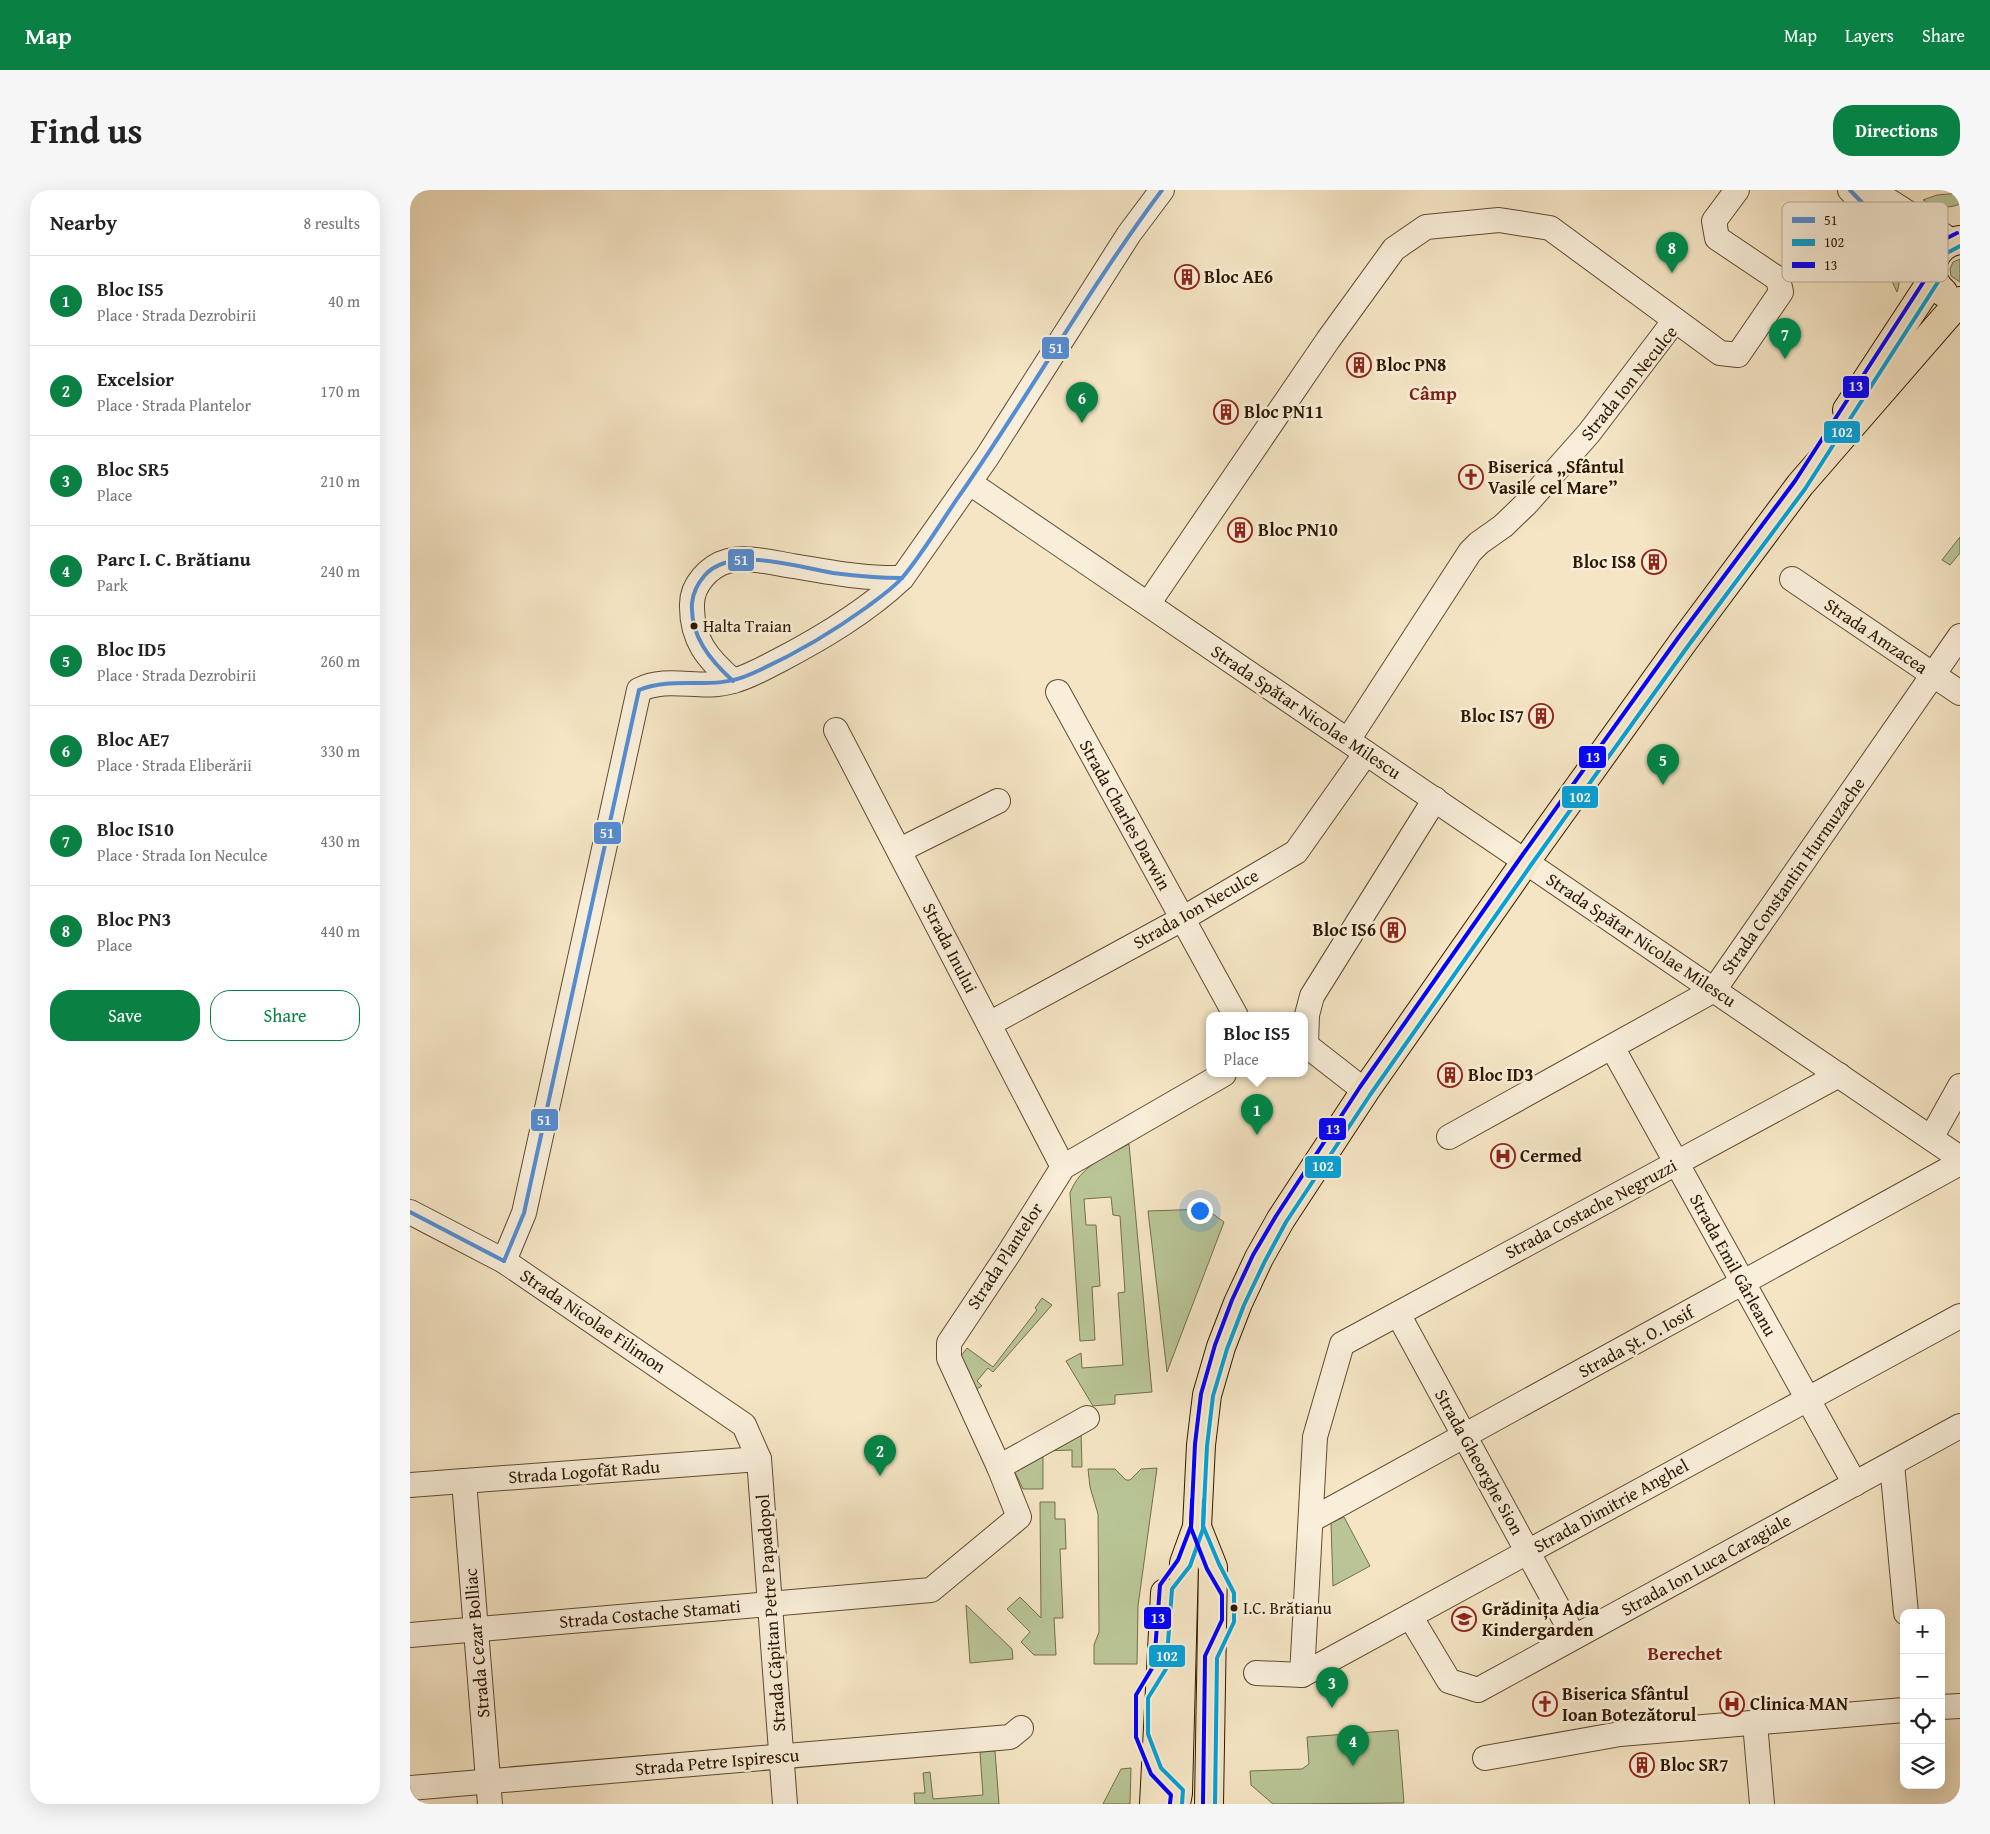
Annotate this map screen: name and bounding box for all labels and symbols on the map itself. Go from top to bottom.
legend [1782,202,1948,282]
text: 51 [1824,210,1837,230]
pin: 8 [1656,232,1688,273]
text: 102 [1824,232,1844,252]
text: 13 [1824,255,1837,275]
place label: Bloc AE6 [1204,263,1273,290]
building icon: Bloc AE6 [1174,264,1200,290]
pin: 7 [1769,318,1801,359]
street label: Strada Ion Neculce [1574,319,1684,446]
line badge: 51 [1041,336,1070,360]
text: 51 [1049,338,1063,358]
place label: Bloc PN8 [1376,351,1446,378]
building icon: Bloc PN8 [1346,352,1372,378]
line badge: 13 [1842,375,1870,399]
text: 13 [1849,376,1863,396]
district label: Câmp [1409,379,1457,407]
pin: 6 [1066,382,1098,423]
place label: Bloc PN11 [1244,398,1324,425]
building icon: Bloc PN11 [1213,399,1239,425]
line badge: 102 [1823,420,1861,444]
text: 102 [1831,422,1853,442]
place label: Biserica „Sfântul Vasile cel Mare” [1488,453,1625,501]
church icon: Biserica „Sfântul Vasile cel Mare” [1458,464,1484,490]
place label: Bloc PN10 [1258,516,1338,543]
building icon: Bloc PN10 [1227,517,1253,543]
line badge: 51 [727,548,755,572]
place label: Bloc IS8 [1573,548,1636,575]
building icon: Bloc IS8 [1641,549,1667,575]
text: 51 [734,550,748,570]
street label: Strada Amzacea [1819,591,1934,681]
place label: Halta Traian [703,613,792,638]
marker: Halta Traian [689,621,699,631]
street label: Strada Spătar Nicolae Milescu [1206,638,1407,786]
place label: Bloc IS7 [1461,702,1524,729]
building icon: Bloc IS7 [1528,703,1554,729]
street label: Strada Charles Darwin [1073,735,1178,895]
pin: 5 [1647,744,1679,785]
line badge: 13 [1578,745,1607,769]
text: 13 [1586,747,1600,767]
street label: Strada Constantin Hurmuzache [1714,771,1871,980]
line badge: 102 [1561,785,1599,809]
text: 102 [1569,787,1591,807]
line badge: 51 [593,821,622,845]
text: 51 [600,823,614,843]
street label: Strada Ion Neculce [1128,862,1264,956]
street label: Strada Spătar Nicolae Milescu [1541,866,1742,1014]
street label: Strada Inului [916,898,985,998]
place label: Bloc IS6 [1313,916,1376,943]
building icon: Bloc IS6 [1380,917,1406,943]
place label: Bloc ID3 [1468,1061,1534,1088]
building icon: Bloc ID3 [1437,1062,1463,1088]
pin: 1 [1241,1094,1273,1135]
line badge: 51 [530,1108,559,1132]
text: 51 [537,1110,551,1130]
line badge: 13 [1318,1117,1347,1141]
text: 13 [1326,1119,1340,1139]
place label: Cermed [1520,1142,1583,1169]
hospital icon: Cermed [1490,1143,1516,1169]
street label: Strada Costache Negruzzi [1500,1152,1682,1265]
line badge: 102 [1304,1155,1342,1179]
text: 102 [1312,1156,1334,1176]
street label: Strada Emil Gârleanu [1683,1189,1784,1341]
street label: Strada Plantelor [960,1196,1050,1315]
your location [1187,1198,1213,1224]
street label: Strada Nicolae Filimon [515,1262,672,1380]
street label: Strada Șt. O. Iosif [1573,1298,1700,1385]
street label: Strada Gheorghe Sion [1428,1384,1531,1540]
pin: 2 [864,1435,896,1476]
street label: Strada Dimitrie Anghel [1528,1452,1693,1559]
street label: Strada Logofăt Radu [507,1453,661,1490]
street label: Strada Căpitan Petre Papadopol [749,1493,792,1733]
street label: Strada Ion Luca Caragiale [1616,1507,1796,1623]
street label: Strada Cezar Bolliac [457,1567,496,1719]
street label: Strada Costache Stamati [558,1592,742,1635]
place label: I.C. Brătianu [1243,1595,1332,1620]
place label: Grădinița Adia Kindergarden [1482,1595,1600,1643]
marker: I.C. Brătianu [1229,1603,1239,1613]
line badge: 13 [1143,1606,1172,1630]
school or university icon: Grădinița Adia Kindergarden [1451,1606,1477,1632]
text: 13 [1151,1608,1165,1628]
district label: Berechet [1647,1639,1723,1667]
line badge: 102 [1148,1644,1186,1668]
text: 102 [1156,1646,1178,1666]
pin: 3 [1316,1667,1348,1708]
place label: Biserica Sfântul Ioan Botezătorul [1562,1680,1697,1728]
place label: Clinica MAN [1750,1690,1848,1717]
church icon: Biserica Sfântul Ioan Botezătorul [1532,1691,1558,1717]
hospital icon: Clinica MAN [1719,1691,1745,1717]
pin: 4 [1337,1725,1369,1766]
street label: Strada Petre Ispirescu [634,1741,801,1782]
place label: Bloc SR7 [1660,1751,1728,1778]
building icon: Bloc SR7 [1629,1752,1655,1778]

